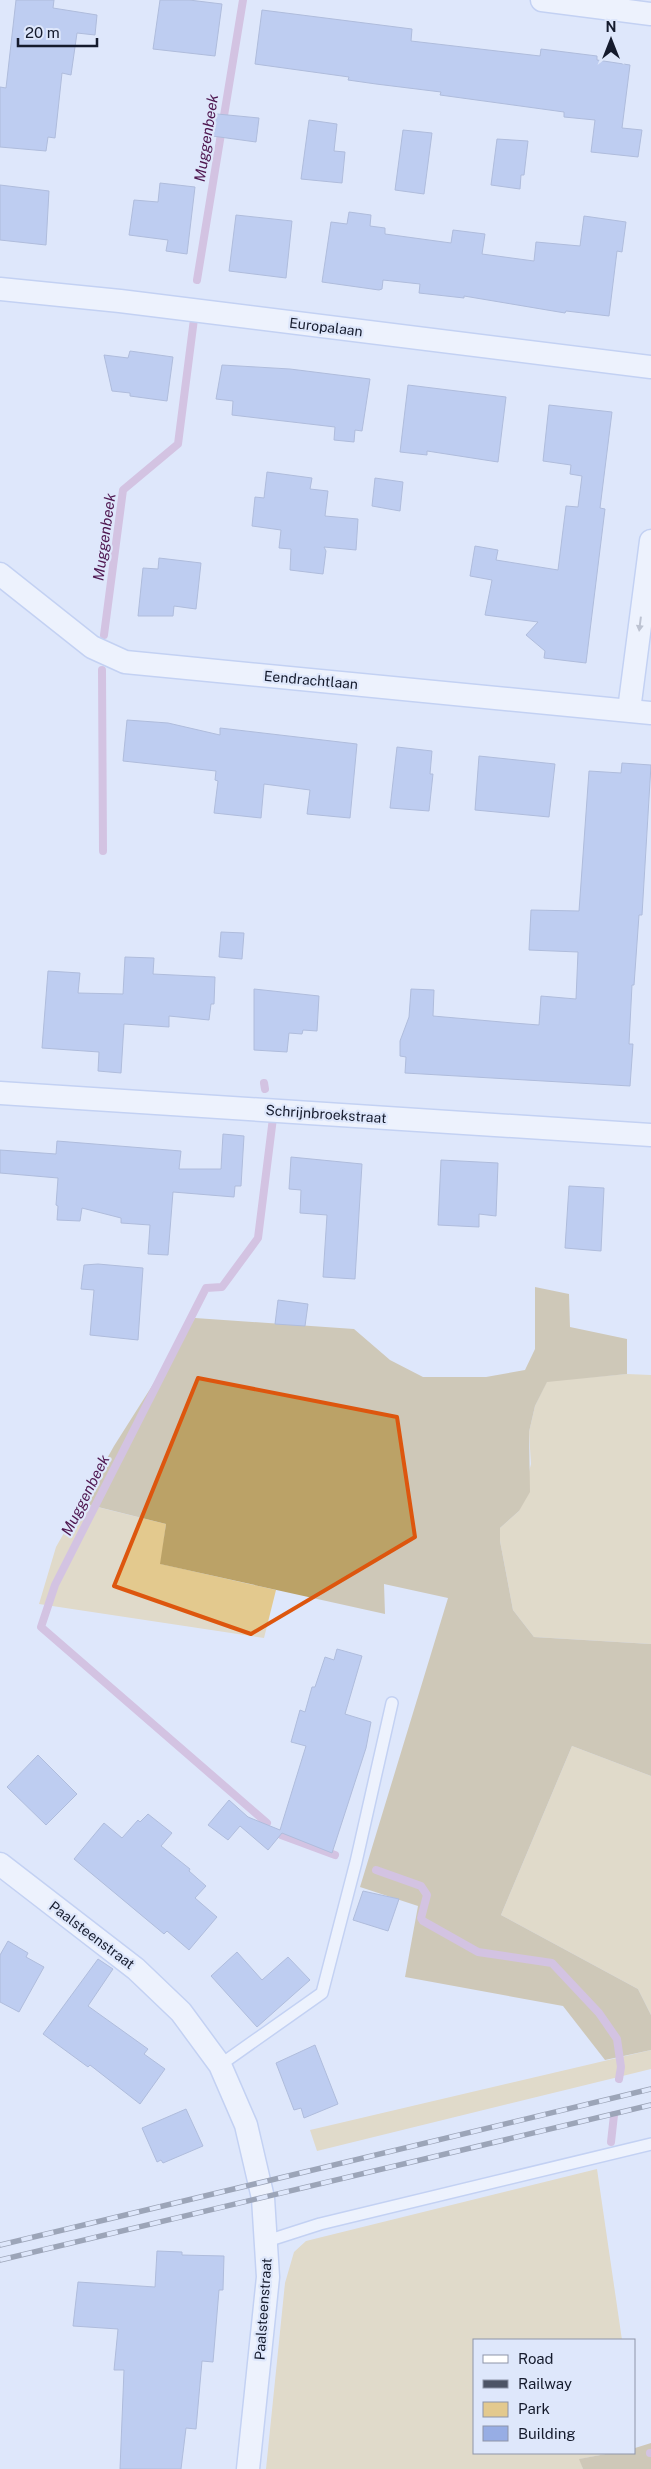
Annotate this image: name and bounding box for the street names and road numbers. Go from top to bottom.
street label: Europalaan [288,315,364,339]
street label: Eendrachtlaan [263,668,359,692]
street label: Schrijnbroekstraat [265,1102,387,1126]
street label: Paalsteenstraat [46,1898,138,1972]
street label: Paalsteenstraat [251,2257,275,2361]

